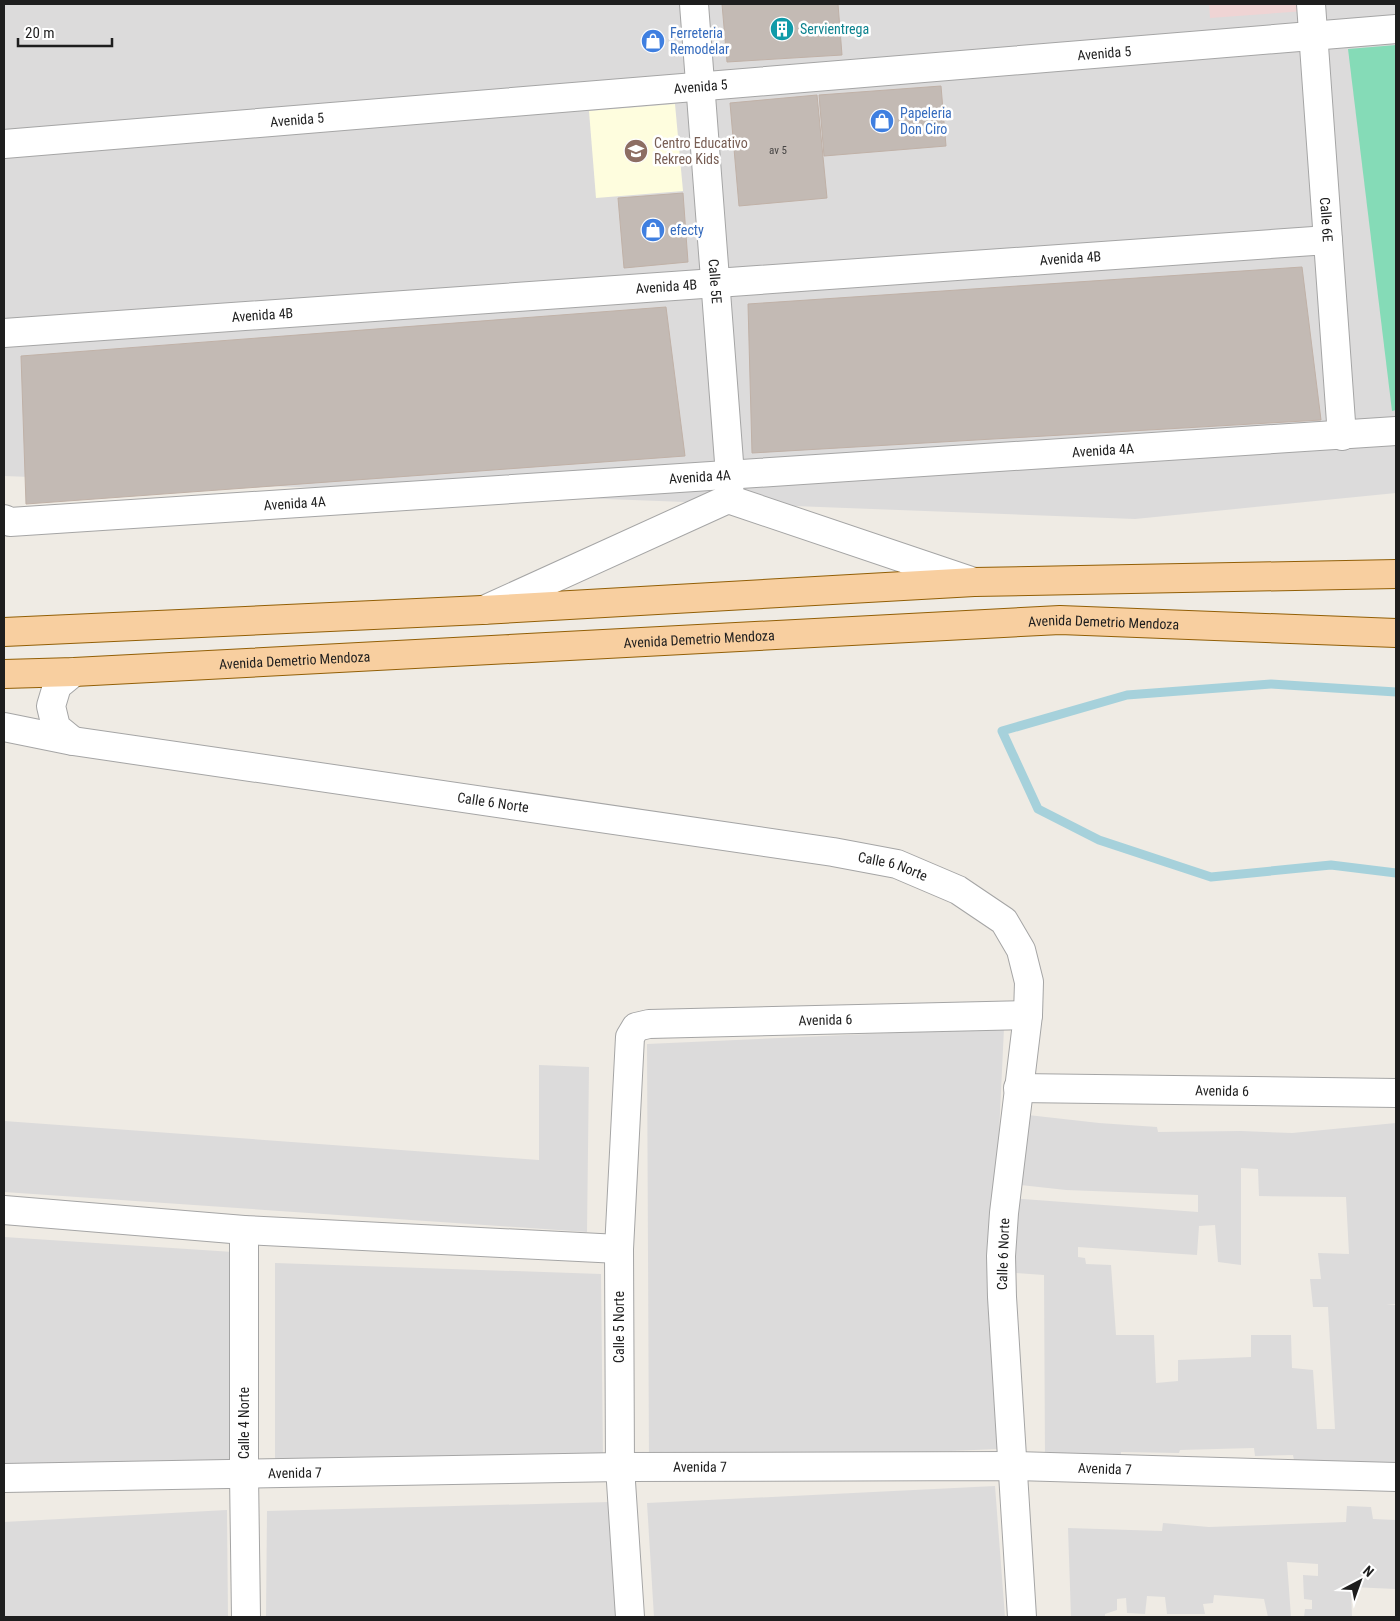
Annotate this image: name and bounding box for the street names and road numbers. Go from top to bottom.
street label: Avenida 5 [1077,43,1132,63]
street label: Avenida 5 [673,76,728,97]
street label: Avenida 5 [269,110,325,130]
street label: Calle 6E [1317,197,1336,242]
street label: Avenida 4B [1039,248,1102,268]
street label: Calle 5E [706,258,725,304]
street label: Avenida 4B [635,276,698,297]
street label: Avenida 4B [231,305,294,325]
street label: Avenida 4A [1071,440,1134,460]
street label: Avenida 4A [668,467,731,487]
street label: Avenida 4A [263,493,326,513]
street label: Avenida Demetrio Mendoza [1028,612,1179,633]
street label: Avenida Demetrio Mendoza [623,627,775,651]
street label: Avenida Demetrio Mendoza [219,648,371,672]
street label: Calle 6 Norte [456,789,530,816]
street label: Calle 6 Norte [857,849,930,884]
street label: Avenida 6 [798,1011,853,1028]
street label: Avenida 6 [1195,1082,1249,1099]
street label: Calle 6 Norte [994,1217,1012,1290]
street label: Calle 5 Norte [611,1291,627,1363]
street label: Calle 4 Norte [236,1387,252,1459]
street label: Avenida 7 [673,1459,727,1475]
street label: Avenida 7 [1078,1460,1132,1477]
street label: Avenida 7 [268,1464,322,1481]

